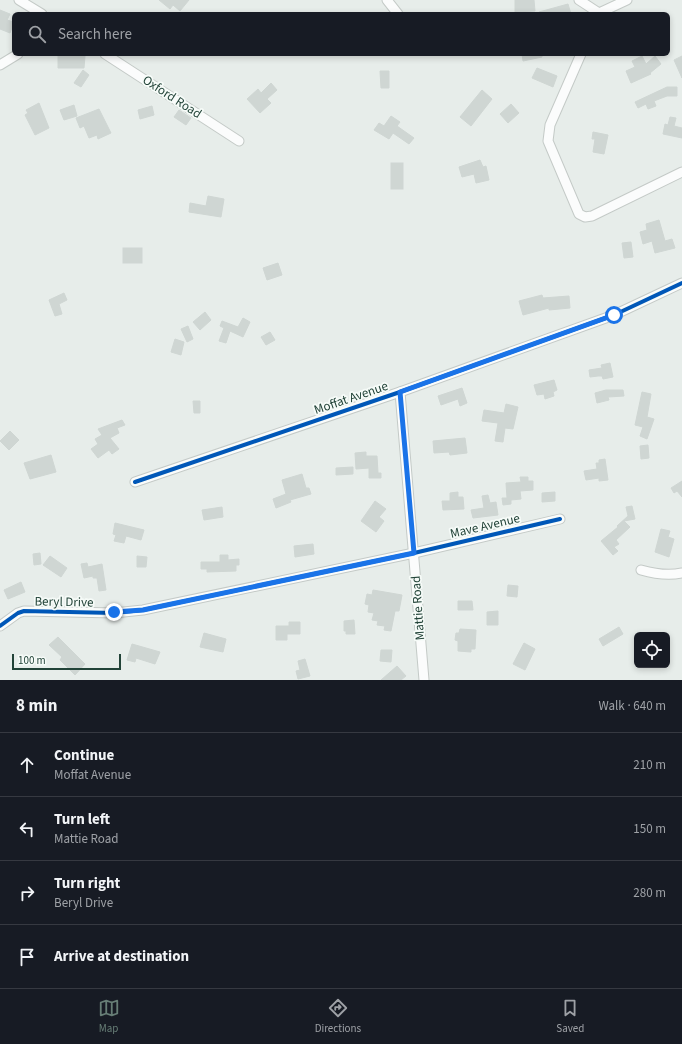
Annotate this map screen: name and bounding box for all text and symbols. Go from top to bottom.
search box [12,12,670,56]
icon: search [26,23,48,45]
text: Search here [58,24,132,45]
street label: Oxford Road [139,71,205,123]
route start [605,306,623,324]
street label: Moffat Avenue [312,377,390,419]
street label: Mave Avenue [448,509,522,543]
street label: Mattie Road [407,575,429,641]
street label: Beryl Drive [34,592,94,612]
route end [105,603,123,621]
map controls [634,632,670,668]
button: locate [634,632,670,668]
scale bar [12,652,121,671]
text: 100 m [18,653,46,668]
text: 8 min [16,694,57,718]
text: Walk · 640 m [598,697,666,715]
text: Continue [54,745,114,766]
icon: ahead [16,754,38,776]
text: 210 m [633,756,666,774]
text: Moffat Avenue [54,766,131,784]
text: Turn left [54,809,110,830]
icon: left [16,818,38,840]
text: 150 m [633,820,666,838]
text: Mattie Road [54,830,119,848]
text: Turn right [54,873,120,894]
icon: right [16,882,38,904]
text: 280 m [633,884,666,902]
text: Beryl Drive [54,894,113,912]
icon: arrive [16,946,38,968]
text: Arrive at destination [54,946,189,967]
tab: Map [98,997,120,1036]
tab: Directions [315,997,361,1036]
tab: Saved [556,997,584,1036]

